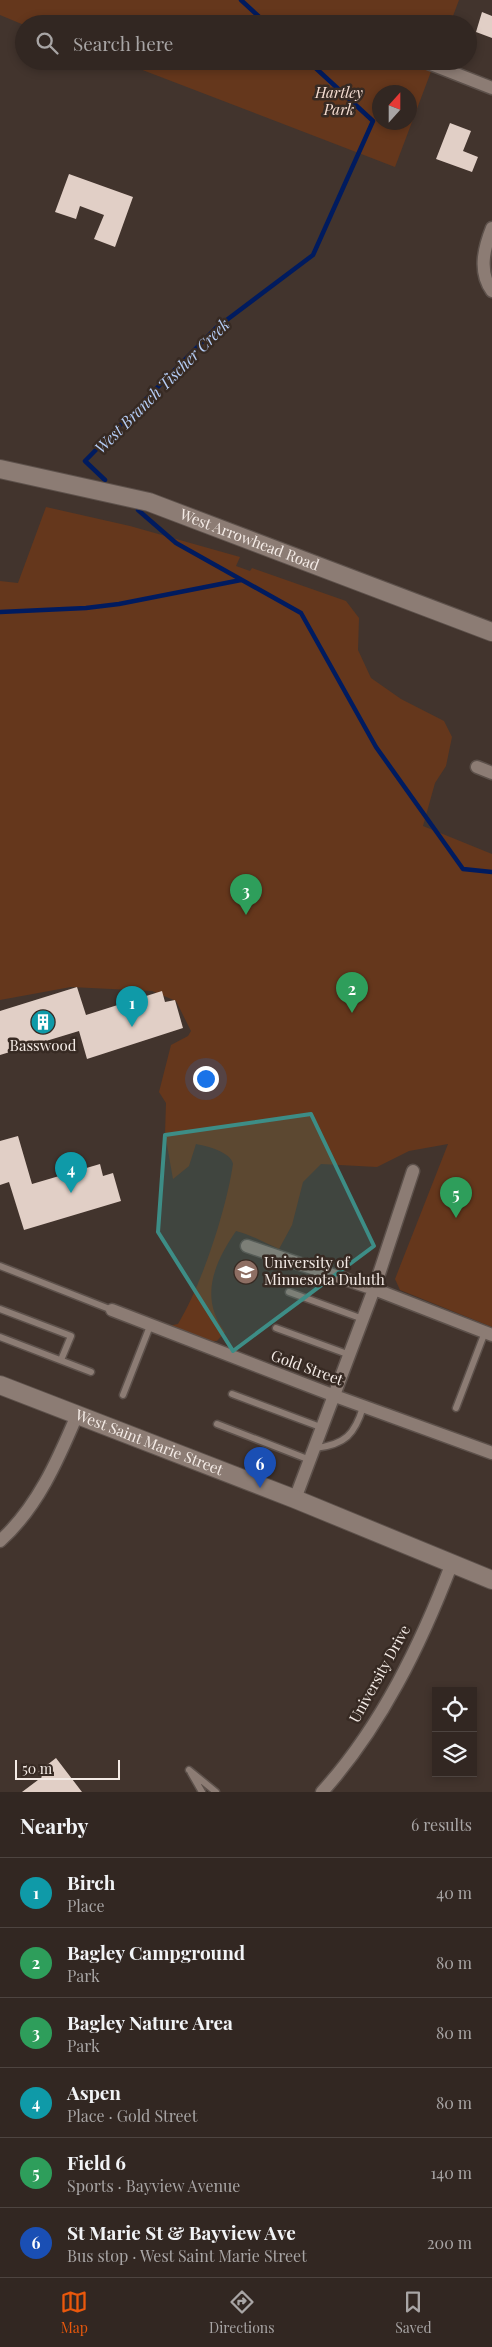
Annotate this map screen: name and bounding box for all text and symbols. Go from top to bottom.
search box [15,15,477,70]
icon: search [33,29,61,57]
text: Search here [73,30,173,56]
park label: Hartley Park [314,82,363,119]
north arrow [372,85,417,130]
water label: West Branch Tischer Creek [90,314,234,458]
street label: West Arrowhead Road [176,503,323,575]
pin: 3 [230,874,262,915]
pin: 2 [336,972,368,1013]
pin: 1 [116,986,148,1027]
building icon: Basswood [30,1009,56,1035]
place label: Basswood [10,1035,77,1055]
your location [193,1066,219,1092]
pin: 4 [55,1152,87,1193]
pin: 5 [440,1177,472,1218]
place label: University of Minnesota Duluth [264,1252,385,1289]
school or university icon: University of Minnesota Duluth [233,1259,259,1285]
street label: Gold Street [268,1345,347,1390]
street label: West Saint Marie Street [72,1404,227,1480]
pin: 6 [244,1447,276,1488]
street label: University Drive [344,1621,414,1726]
map controls [432,1687,477,1777]
button: locate [432,1687,477,1732]
button: layers [432,1732,477,1777]
scale bar [15,1757,120,1780]
text: 50 m [22,1759,52,1778]
text: Nearby [20,1811,89,1839]
text: 6 results [411,1814,472,1835]
text: Birch [67,1869,115,1895]
text: 1 [33,1882,39,1903]
text: 40 m [436,1882,472,1903]
text: Place [67,1895,105,1916]
text: Bagley Campground [67,1939,245,1965]
text: 2 [32,1952,40,1973]
text: 80 m [436,1952,472,1973]
text: Park [67,1965,100,1986]
text: Bagley Nature Area [67,2009,233,2035]
text: 3 [32,2022,40,2043]
text: 80 m [436,2022,472,2043]
text: Park [67,2035,100,2056]
text: Aspen [67,2079,121,2105]
text: 4 [32,2092,40,2113]
text: 80 m [436,2092,472,2113]
text: Place · Gold Street [67,2105,197,2126]
text: Field 6 [67,2149,126,2175]
text: 5 [32,2162,40,2183]
text: 140 m [430,2162,472,2183]
text: Sports · Bayview Avenue [67,2175,240,2196]
text: St Marie St & Bayview Ave [67,2219,296,2245]
text: 6 [32,2232,40,2253]
text: 200 m [427,2232,472,2253]
text: Bus stop · West Saint Marie Street [67,2245,307,2266]
tab: Map [60,2288,88,2337]
tab: Directions [209,2288,275,2337]
tab: Saved [395,2288,432,2337]

